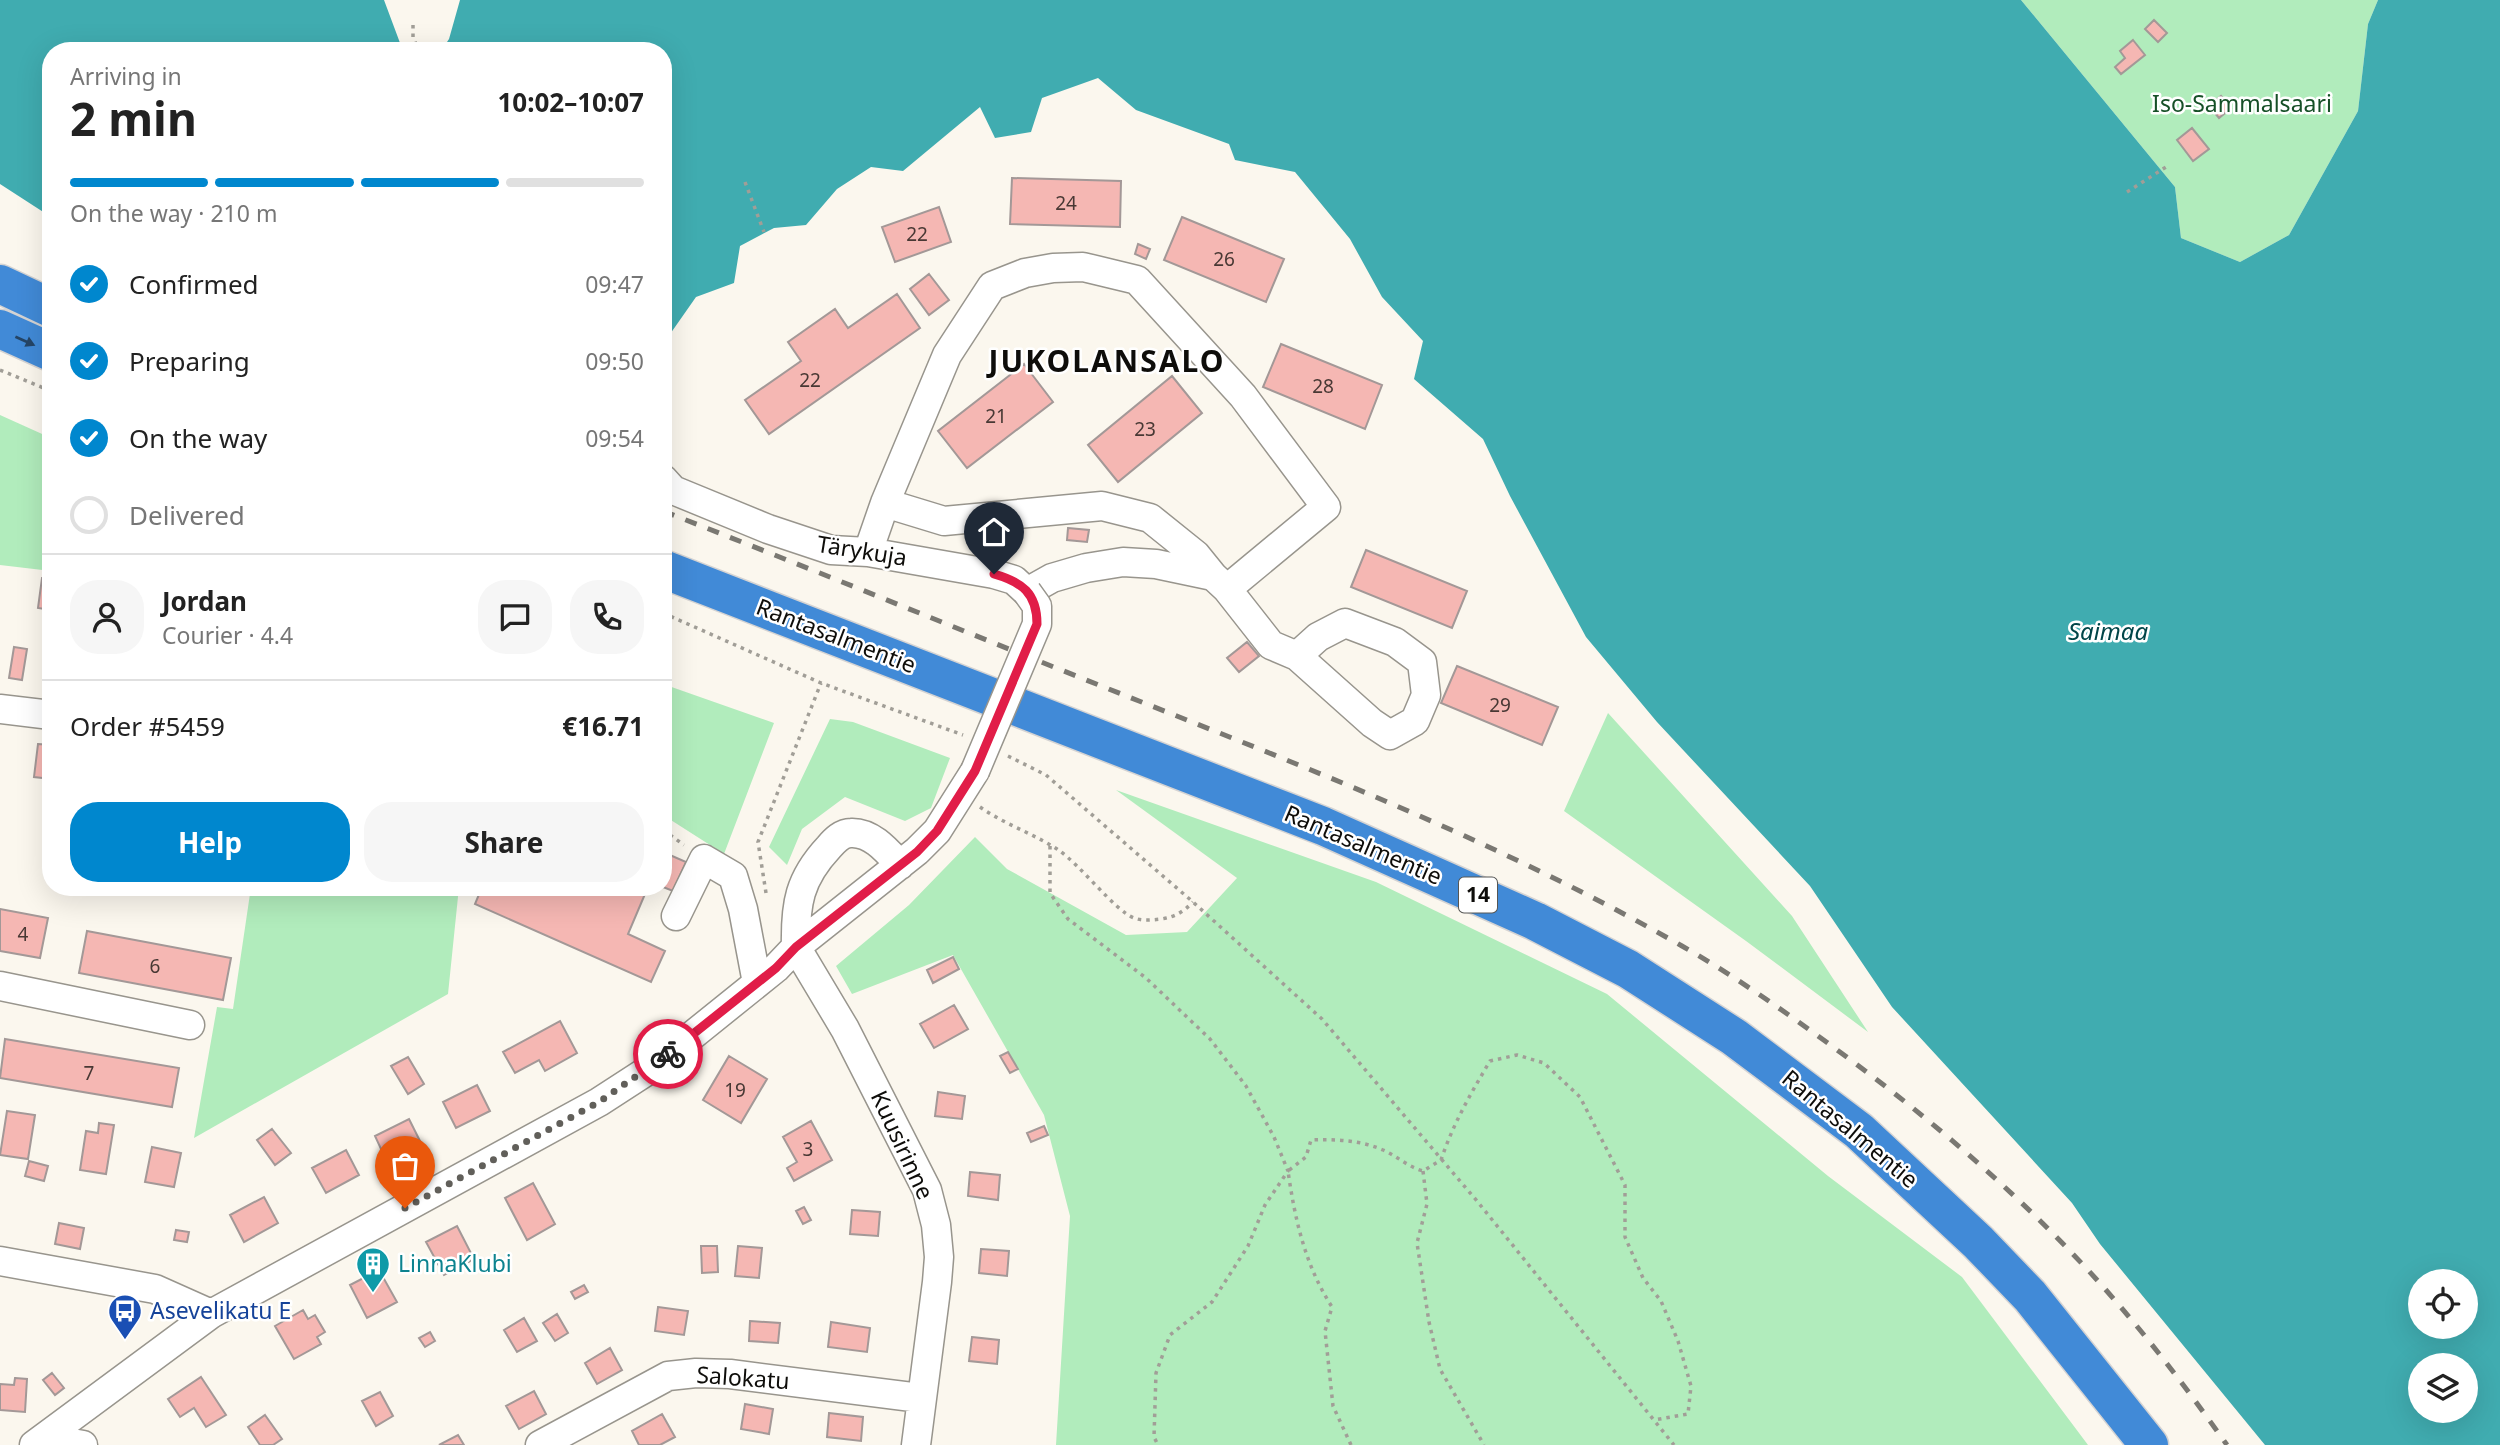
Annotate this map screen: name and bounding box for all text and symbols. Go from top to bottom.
text: Arriving in [70,60,182,92]
text: 10:02–10:07 [497,84,644,120]
text: 2 min [70,87,197,149]
park label: Iso-Sammalsaari [2152,87,2332,119]
house number: 24 [1055,190,1077,216]
text: On the way · 210 m [70,197,277,229]
house number: 22 [906,221,928,247]
house number: 26 [1213,246,1235,272]
icon: check [70,265,108,303]
text: Confirmed [129,266,259,302]
text: 09:47 [585,268,644,300]
one-way arrow [15,335,36,346]
district label: JUKOLANSALO [986,340,1225,381]
icon: check [70,342,108,380]
text: Preparing [129,343,250,379]
text: 09:50 [585,345,644,377]
house number: 22 [799,367,821,393]
house number: 28 [1312,373,1334,399]
house number: 21 [985,403,1007,429]
house number: 23 [1134,416,1156,442]
icon: check [70,419,108,457]
text: On the way [129,420,267,456]
text: 09:54 [585,422,644,454]
text: Delivered [129,497,245,533]
pin [964,502,1024,574]
icon: home [975,513,1013,551]
street label: Tärykuja [815,527,909,573]
button: person [70,580,144,654]
button: chat [478,580,552,654]
button: phone [570,580,644,654]
text: Jordan [162,583,247,619]
street label: Rantasalmentie [752,590,921,680]
water label: Saimaa [2068,614,2148,647]
text: Courier · 4.4 [162,619,293,651]
house number: 29 [1489,692,1511,718]
text: Order #5459 [70,708,225,744]
text: €16.71 [562,708,644,744]
street label: Rantasalmentie [1280,796,1447,892]
button: Help [70,802,350,882]
button: Share [364,802,644,882]
road number: 14 [1459,878,1497,912]
house number: 4 [18,921,29,947]
house number: 6 [150,953,160,979]
courier [633,1019,703,1089]
icon: bike [649,1035,687,1073]
house number: 7 [84,1060,94,1086]
street label: Rantasalmentie [1776,1062,1925,1195]
house number: 19 [724,1077,746,1103]
street label: Kuusirinne [864,1085,942,1204]
pin [375,1136,435,1208]
house number: 3 [803,1136,813,1162]
icon: bag [386,1147,424,1185]
building icon: LinnaKlubi [354,1245,392,1294]
place label: LinnaKlubi [398,1247,512,1279]
map controls [2408,1269,2478,1423]
button: locate [2408,1269,2478,1339]
bus stop icon: Asevelikatu E [106,1292,144,1341]
place label: Asevelikatu E [150,1294,291,1326]
button: layers [2408,1353,2478,1423]
street label: Salokatu [696,1358,791,1396]

